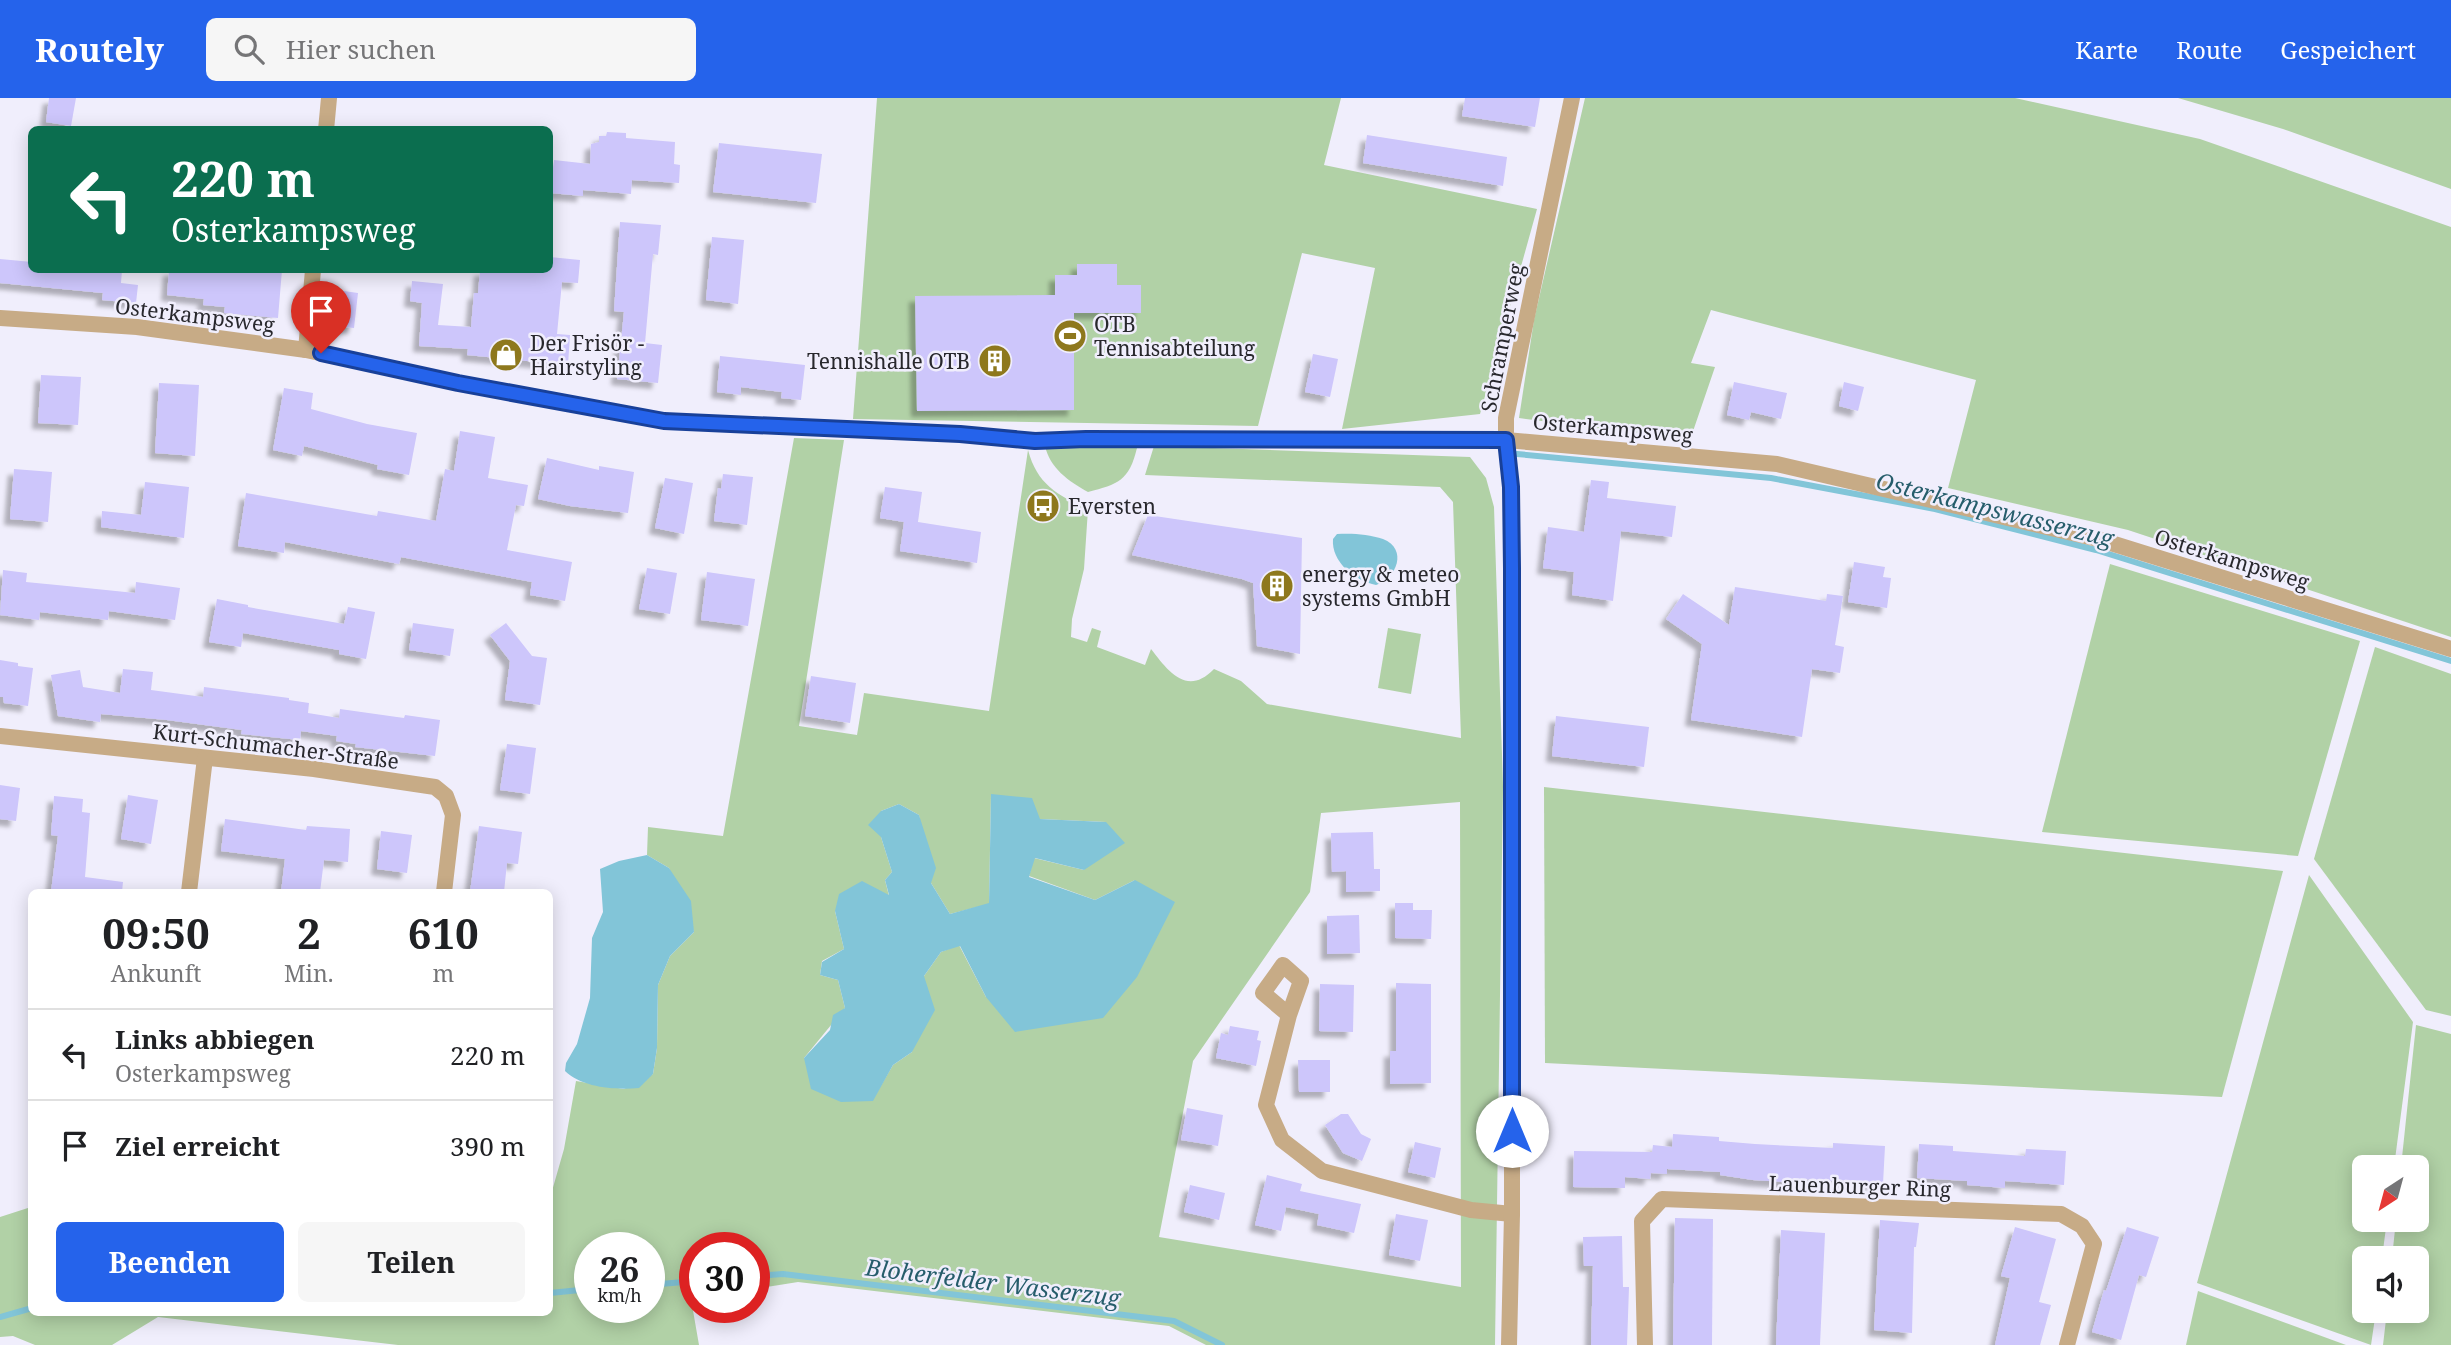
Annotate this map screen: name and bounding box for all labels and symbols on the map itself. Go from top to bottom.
street label: Schramperweg [1474,261,1530,415]
pin [291,281,351,353]
street label: Osterkampsweg [114,291,277,339]
place label: OTB Tennisabteilung [1094,310,1256,362]
sports icon: OTB Tennisabteilung [1051,317,1089,355]
place label: Der Frisör - Hairstyling [530,329,644,381]
shop icon: Der Frisör - Hairstyling [487,336,525,374]
building icon: Tennishalle OTB [976,342,1014,380]
place label: Tennishalle OTB [807,347,970,375]
street label: Osterkampsweg [1532,407,1695,449]
water label: Osterkampswasserzug [1873,464,2118,554]
bus stop icon: Eversten [1024,487,1062,525]
place label: Eversten [1068,492,1156,520]
street label: Osterkampsweg [2151,522,2314,596]
place label: energy & meteo systems GmbH [1302,560,1459,612]
building icon: energy & meteo systems GmbH [1258,567,1296,605]
street label: Kurt-Schumacher-Straße [151,717,401,775]
position arrow [1475,1094,1549,1168]
north arrow [2352,1155,2429,1232]
street label: Lauenburger Ring [1768,1169,1952,1203]
speed limit sign: 30 [679,1232,770,1323]
water label: Bloherfelder Wasserzug [863,1250,1123,1314]

